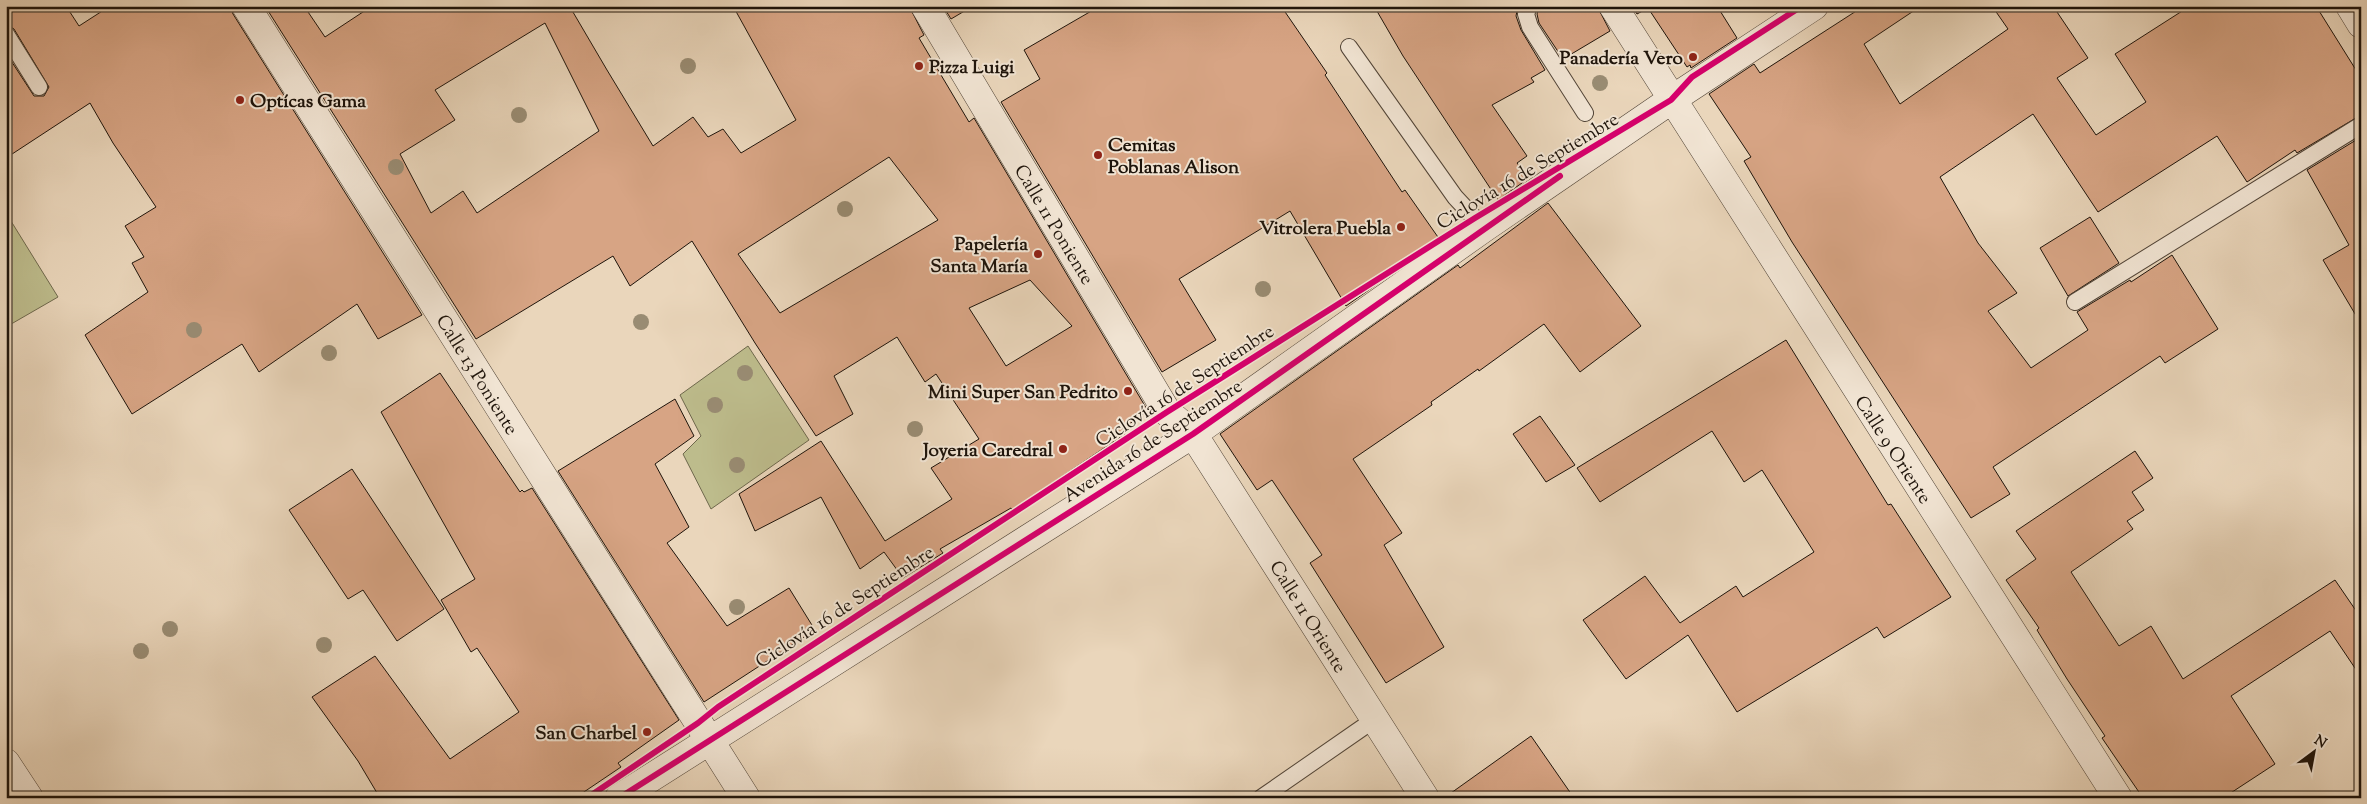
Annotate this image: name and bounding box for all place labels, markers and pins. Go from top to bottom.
place label: Panadería Vero [1559,46,1684,73]
marker: Panadería Vero [1687,51,1699,63]
place label: Pizza Luigi [929,55,1015,82]
marker: Pizza Luigi [913,60,925,72]
place label: Optícas Gama [250,89,366,116]
marker: Optícas Gama [234,94,246,106]
place label: Cemitas Poblanas Alison [1108,133,1240,182]
marker: Cemitas Poblanas Alison [1092,149,1104,161]
place label: Vitrolera Puebla [1259,216,1391,243]
marker: Vitrolera Puebla [1395,221,1407,233]
place label: Papelería Santa María [930,232,1028,281]
marker: Papelería Santa María [1032,248,1044,260]
place label: Mini Super San Pedrito [928,380,1119,407]
marker: Mini Super San Pedrito [1122,385,1134,397]
place label: Joyeria Caredral [921,438,1054,465]
marker: Joyeria Caredral [1057,443,1069,455]
place label: San Charbel [535,721,638,748]
marker: San Charbel [641,726,653,738]

